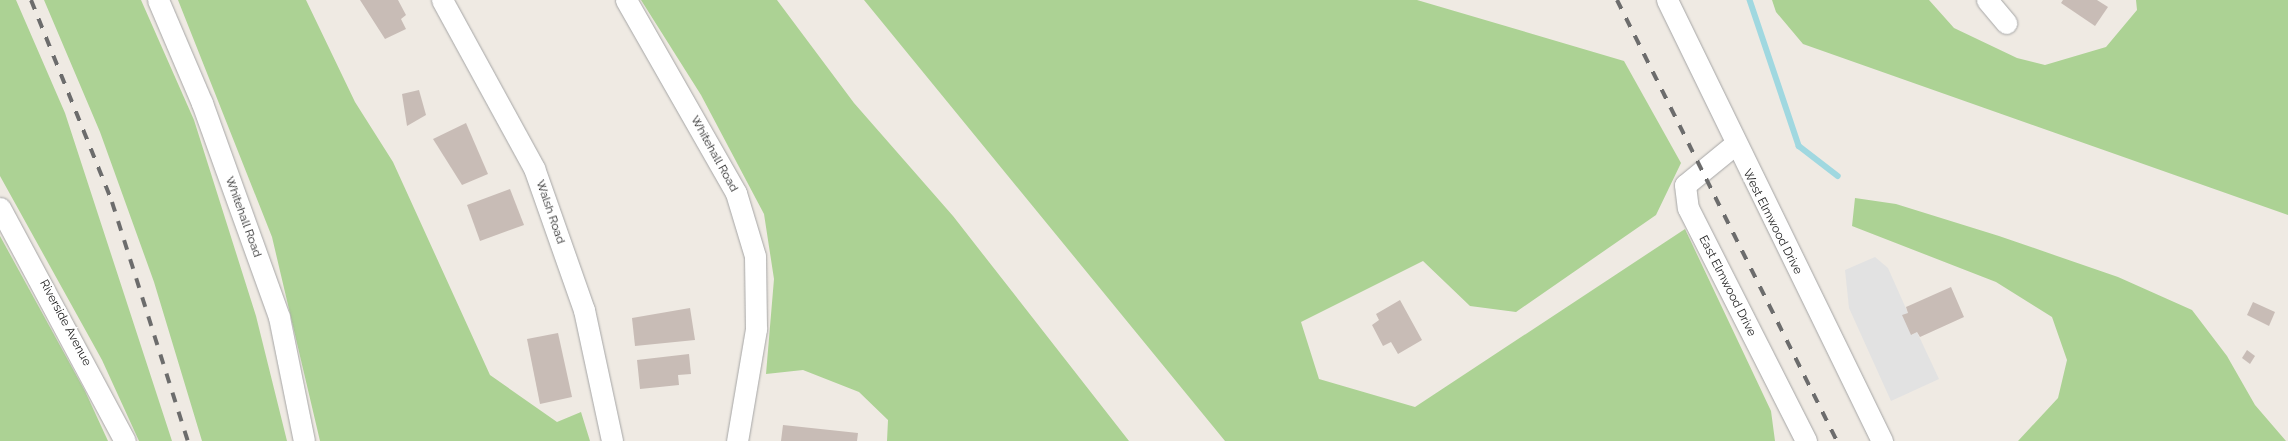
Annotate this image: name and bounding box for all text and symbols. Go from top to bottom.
street label: Whitehall Road [687,113,741,195]
street label: West Elmwood Drive [1739,167,1805,277]
street label: Whitehall Road [222,175,264,259]
street label: Walsh Road [532,178,568,246]
street label: East Elmwood Drive [1695,233,1759,339]
street label: Riverside Avenue [36,277,94,369]

